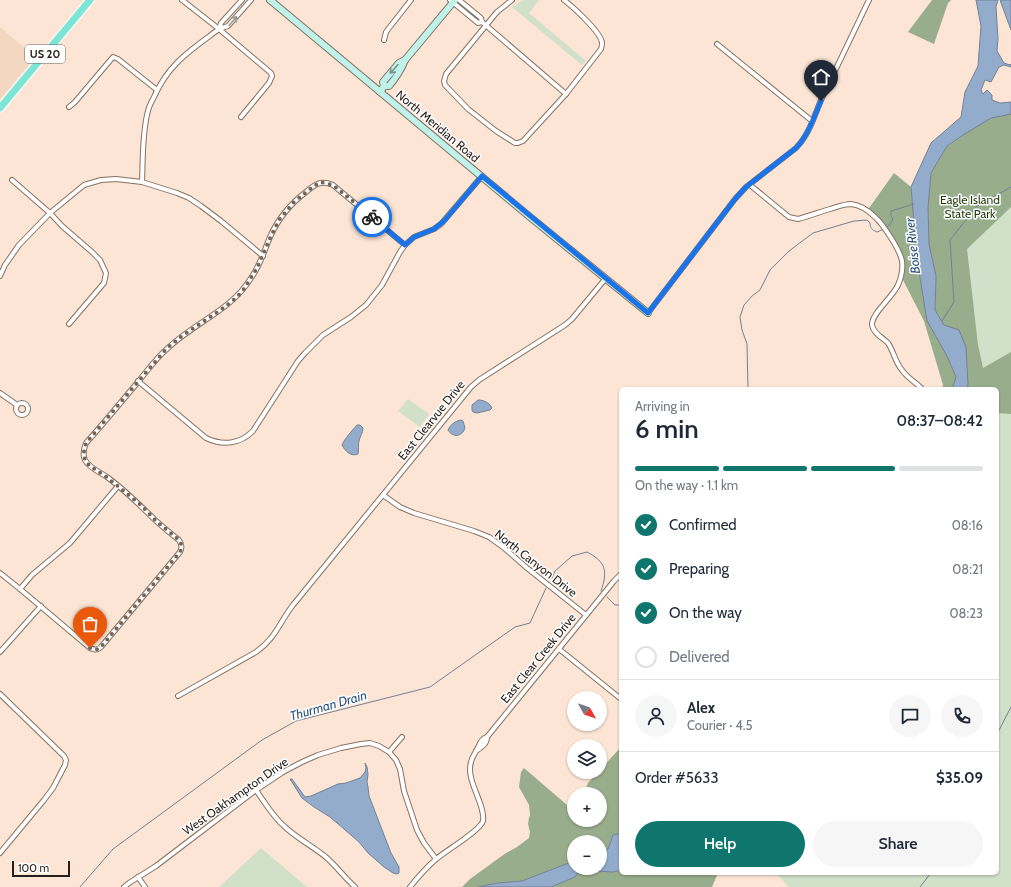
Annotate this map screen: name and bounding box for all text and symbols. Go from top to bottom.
one-way arrow [228,15,237,26]
road number: US 20 [25,45,65,63]
pin [804,60,838,101]
one-way arrow [390,63,399,73]
icon: home [810,66,832,88]
street label: North Meridian Road [393,87,483,165]
park label: Eagle Island State Park [940,192,1000,221]
courier [352,197,392,237]
icon: bike [361,206,383,228]
water label: Boise River [901,216,923,275]
street label: East Clearvue Drive [394,377,468,463]
text: Arriving in [635,398,690,414]
text: 08:37–08:42 [897,412,983,430]
text: 6 min [635,413,699,445]
text: On the way · 1.1 km [635,477,738,493]
icon: check [635,514,657,536]
text: Confirmed [669,516,737,534]
text: 08:16 [952,517,983,533]
street label: North Canyon Drive [492,526,580,600]
icon: check [635,558,657,580]
text: Preparing [669,560,729,578]
text: 08:21 [952,561,983,577]
icon: check [635,602,657,624]
text: On the way [669,604,742,622]
text: 08:23 [949,605,983,621]
pin [73,607,107,648]
street label: East Clear Creek Drive [497,610,579,706]
icon: bag [79,613,101,635]
text: Delivered [669,648,730,666]
water label: Thurman Drain [288,686,368,724]
north arrow [567,691,607,731]
map controls [567,691,607,875]
button: person [635,695,677,737]
button: chat [889,695,931,737]
button: phone [941,695,983,737]
text: Alex [687,699,715,717]
text: Courier · 4.5 [687,717,752,733]
button: layers [567,739,607,779]
street label: West Oakhampton Drive [179,754,291,838]
text: Order #5633 [635,769,719,787]
text: $35.09 [936,769,983,787]
button: + [567,787,607,827]
button: Help [635,821,805,867]
button: Share [813,821,983,867]
button: − [567,835,607,875]
scale bar [12,859,70,878]
text: 100 m [18,861,49,875]

